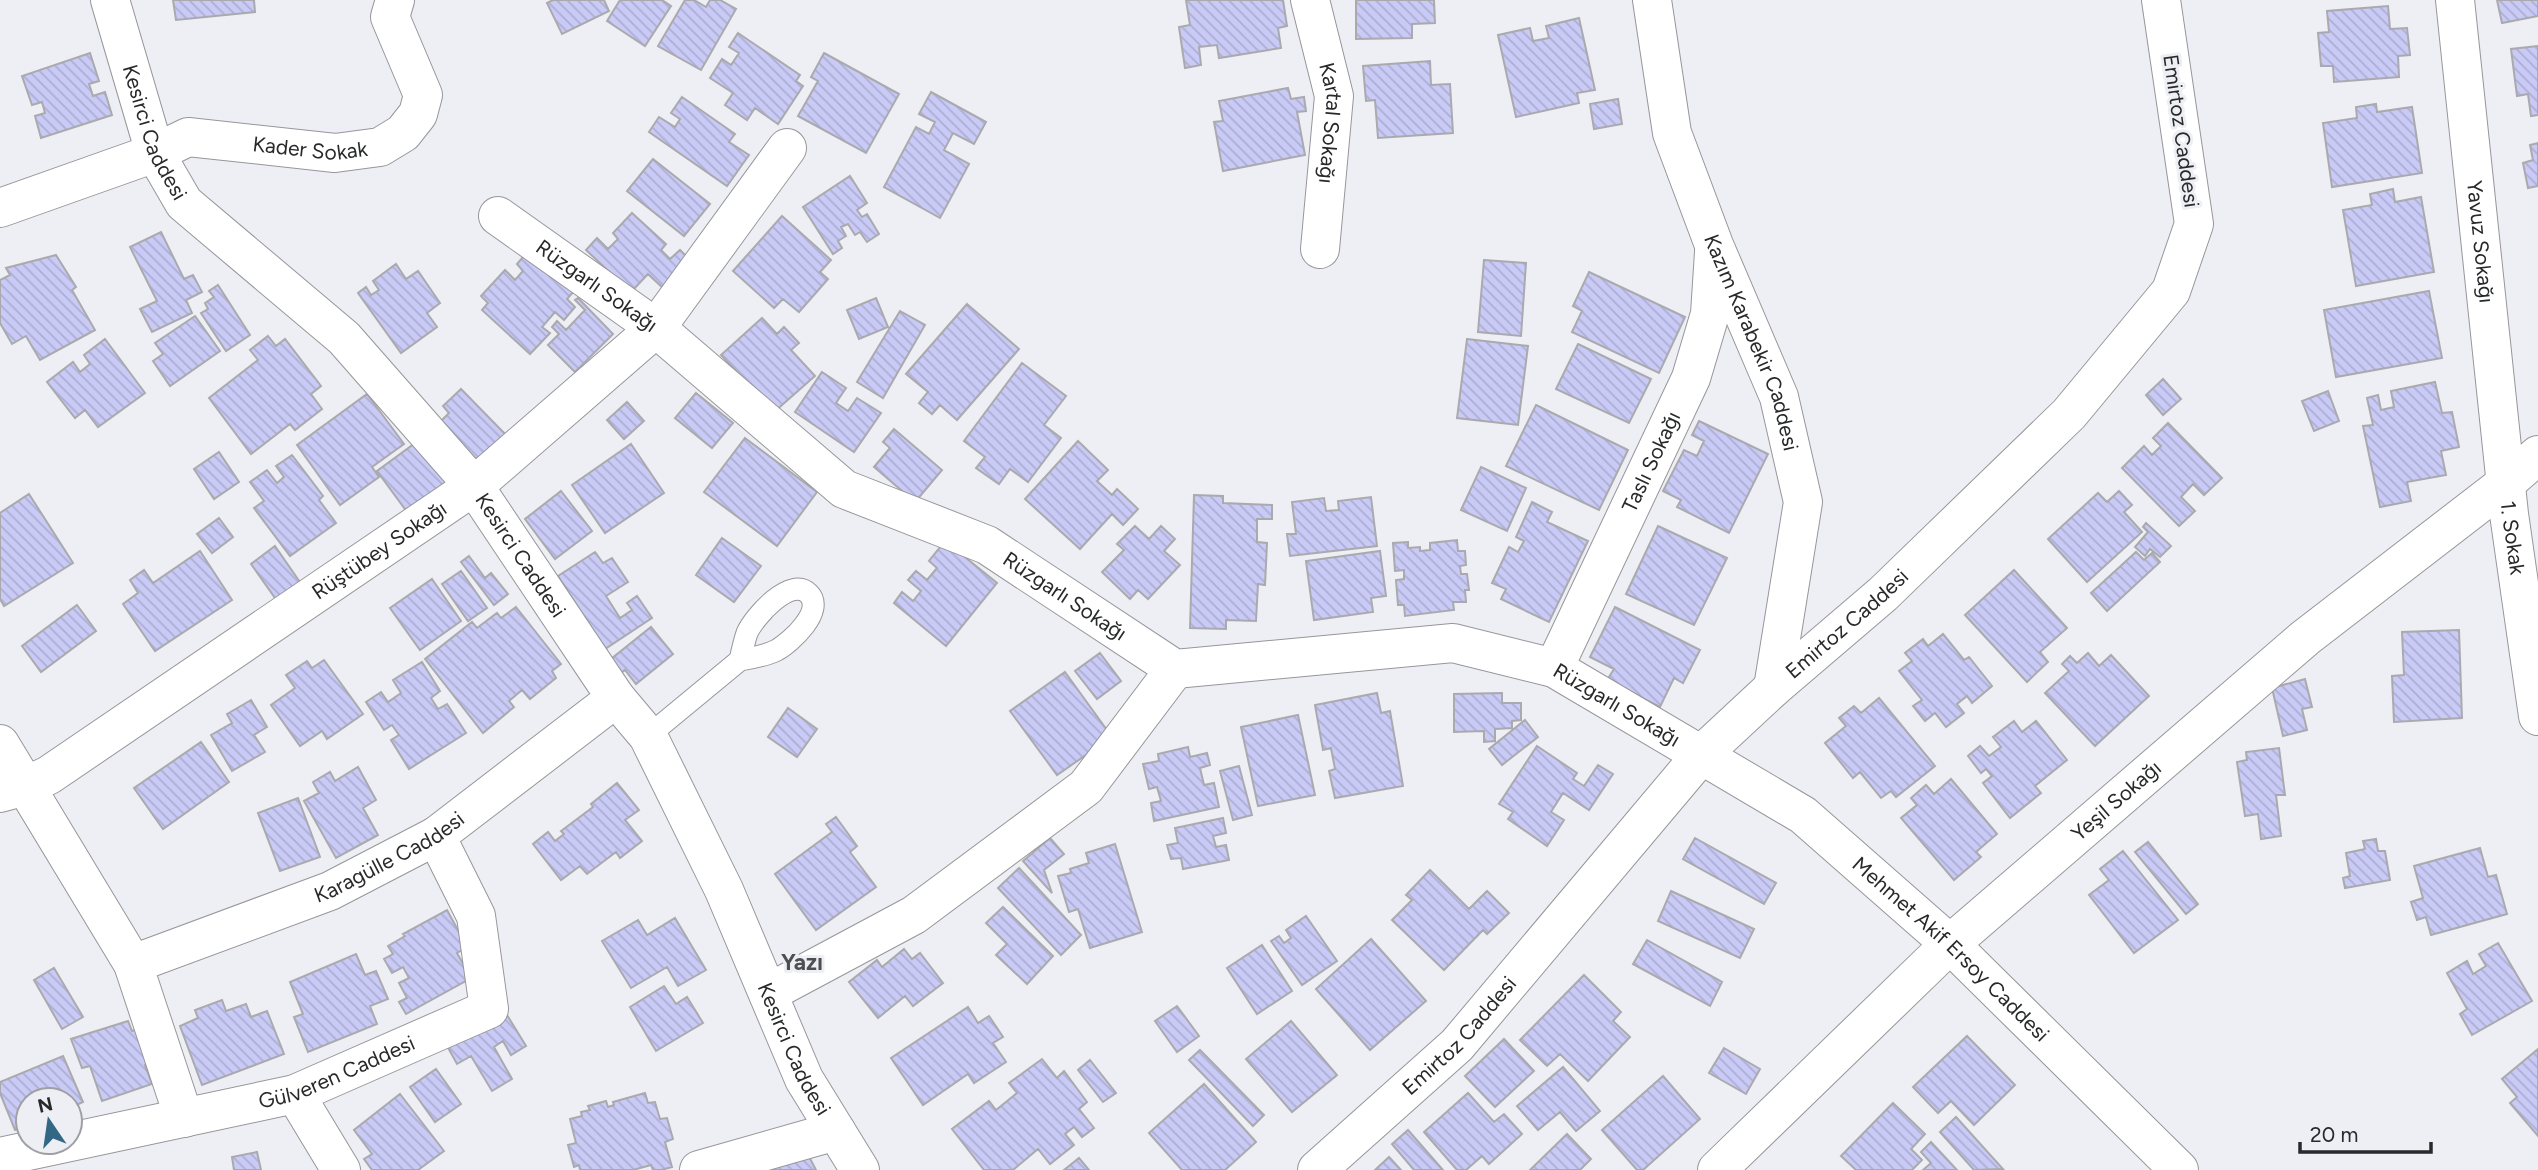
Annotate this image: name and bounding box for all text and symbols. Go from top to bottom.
street label: Emirtoz Caddesi [2158,53,2205,209]
street label: Kartal Sokağı [1314,60,1347,185]
street label: Kesirci Caddesi [118,62,193,204]
street label: Kader Sokak [251,131,370,165]
street label: Yavuz Sokağı [2462,179,2500,304]
street label: Kazım Karabekir Caddesi [1699,231,1804,453]
street label: Rüzgarlı Sokağı [531,234,663,337]
street label: Taslı Sokağı [1616,407,1685,516]
street label: Kesirci Caddesi [470,488,571,622]
street label: Rüştübey Sokağı [307,495,451,604]
street label: 1. Sokak [2496,500,2531,577]
street label: Rüzgarlı Sokağı [999,546,1132,646]
street label: Emirtoz Caddesi [1780,563,1913,684]
street label: Rüzgarlı Sokağı [1549,657,1685,752]
street label: Yeşil Sokağı [2066,755,2166,846]
street label: Karagülle Caddesi [310,806,469,908]
street label: Mehmet Akif Ersoy Caddesi [1847,851,2054,1047]
district label: Yazı [781,948,823,976]
street label: Emirtoz Caddesi [1397,971,1521,1100]
street label: Kesirci Caddesi [753,979,836,1120]
street label: Gülveren Caddesi [256,1030,419,1113]
north arrow [14,1086,84,1156]
text: N [36,1092,55,1118]
scale bar [2300,1110,2431,1154]
text: 20 m [2310,1122,2358,1147]

